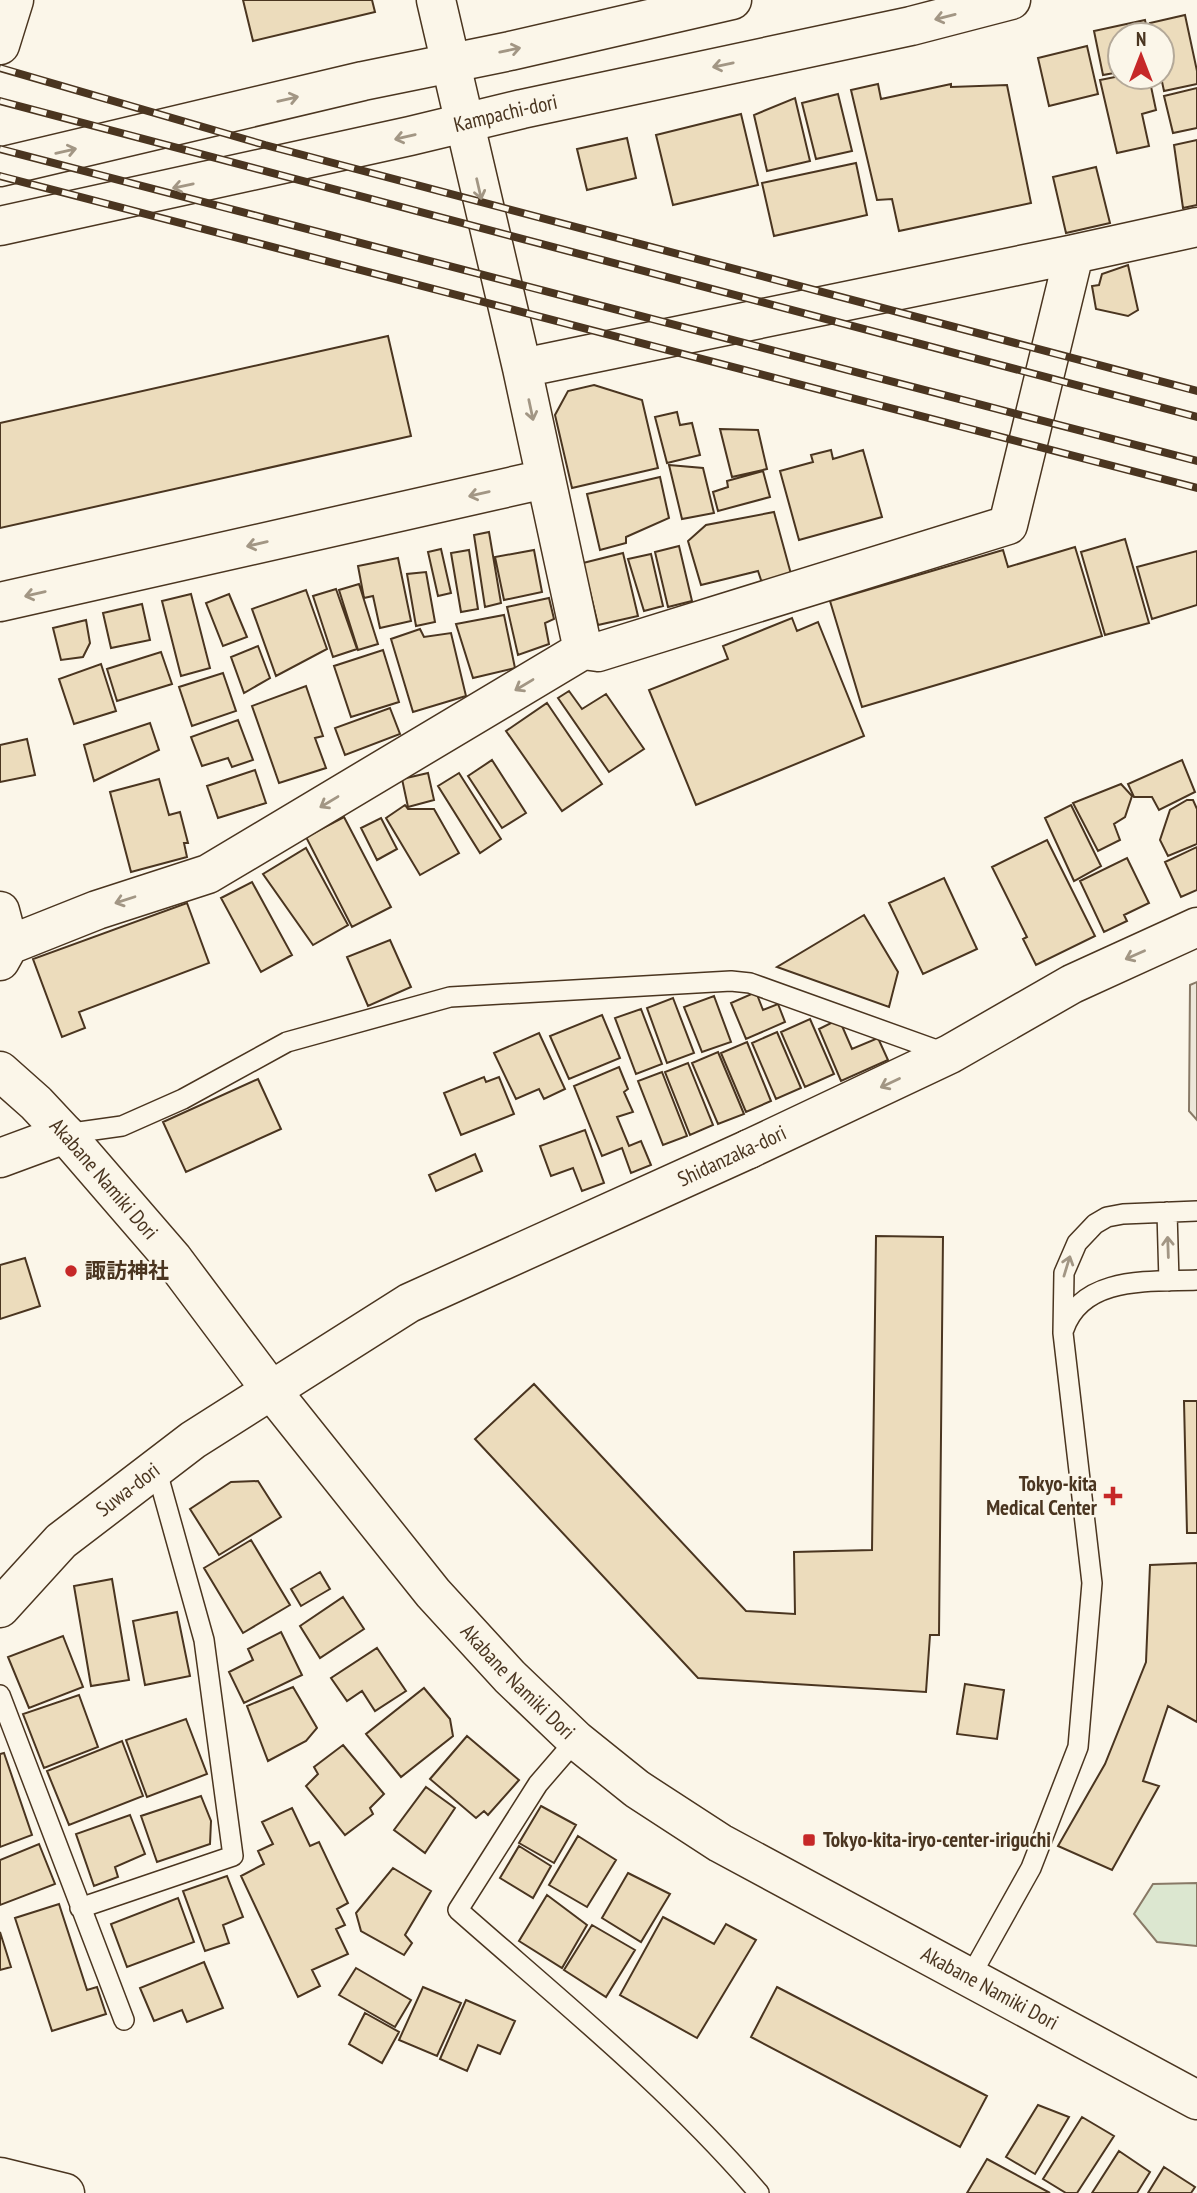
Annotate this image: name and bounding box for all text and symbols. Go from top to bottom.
one-way arrow [934,11,957,24]
north arrow [1106,21,1176,91]
text: N [1136,27,1146,51]
one-way arrow [498,43,521,57]
one-way arrow [712,59,735,73]
street label: Kampachi-dori [451,88,560,138]
one-way arrow [276,91,299,105]
one-way arrow [394,130,417,144]
one-way arrow [54,144,77,157]
one-way arrow [473,177,486,200]
one-way arrow [172,179,195,193]
one-way arrow [524,398,538,421]
one-way arrow [468,488,491,502]
one-way arrow [246,538,269,551]
one-way arrow [24,588,47,601]
one-way arrow [514,679,535,692]
one-way arrow [319,795,339,809]
one-way arrow [115,895,137,908]
one-way arrow [1125,949,1146,962]
one-way arrow [880,1077,901,1090]
street label: Akabane Namiki Dori [44,1112,164,1245]
street label: Shidanzaka-dori [673,1119,790,1192]
one-way arrow [1161,1235,1174,1258]
one-way arrow [1061,1255,1074,1277]
place label: 諏訪神社 [85,1257,169,1284]
marker: 諏訪神社 [63,1263,79,1279]
street label: Suwa-dori [90,1456,165,1522]
place label: Tokyo-kita Medical Center [986,1470,1098,1521]
marker: Tokyo-kita Medical Center [1103,1486,1123,1506]
street label: Akabane Namiki Dori [455,1618,581,1745]
place label: Tokyo-kita-iryo-center-iriguchi [823,1826,1051,1853]
marker: Tokyo-kita-iryo-center-iriguchi [801,1832,817,1848]
street label: Akabane Namiki Dori [917,1940,1063,2036]

